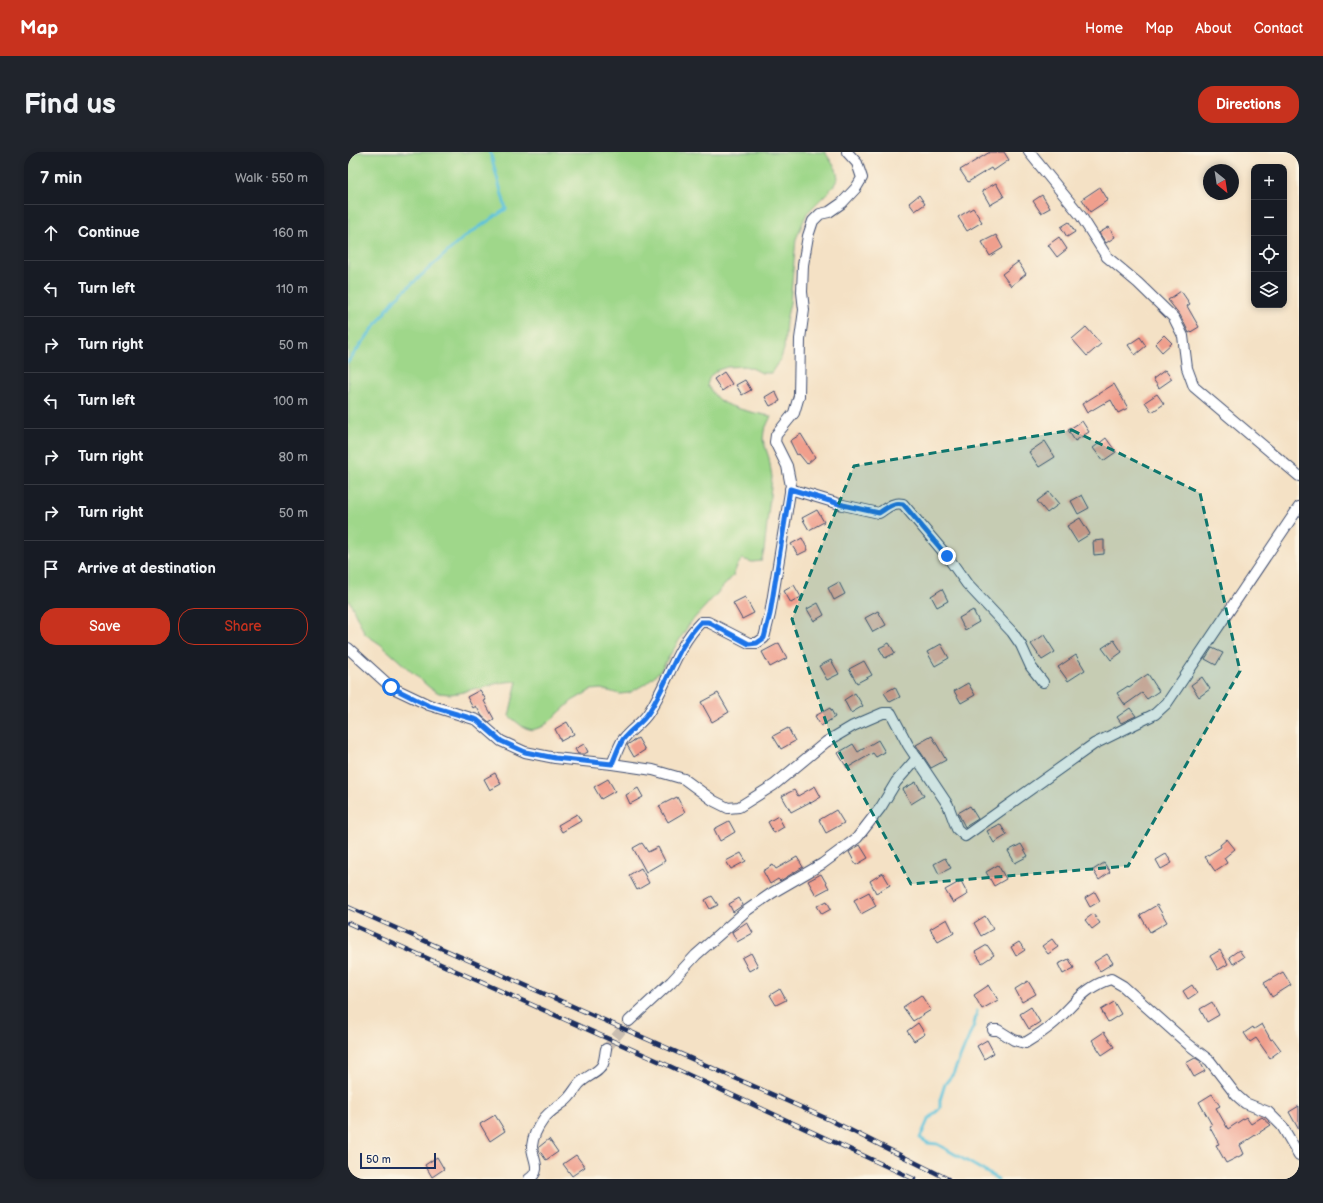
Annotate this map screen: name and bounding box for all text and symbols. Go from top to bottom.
text: Map [20,17,58,40]
text: Home [1085,20,1123,37]
text: Map [1145,20,1173,37]
text: About [1195,20,1232,37]
text: Contact [1254,20,1303,37]
button: Directions [1198,86,1299,123]
text: Find us [24,88,116,121]
north arrow [1203,164,1239,200]
map controls [1251,164,1287,308]
button: + [1251,164,1287,200]
text: 7 min [40,168,82,188]
text: Walk · 550 m [235,170,308,186]
button: − [1251,200,1287,236]
icon: ahead [40,222,62,244]
text: Continue [78,223,140,242]
text: 160 m [273,225,308,241]
button: locate [1251,236,1287,272]
button: layers [1251,272,1287,308]
icon: left [40,278,62,300]
text: Turn left [78,279,135,298]
text: 110 m [276,281,308,297]
icon: right [40,334,62,356]
text: Turn right [78,335,143,354]
text: 50 m [279,337,308,353]
icon: left [40,390,62,412]
text: Turn left [78,391,135,410]
text: 100 m [273,393,308,409]
icon: right [40,446,62,468]
text: Turn right [78,447,143,466]
text: 80 m [279,449,308,465]
icon: right [40,502,62,524]
text: Turn right [78,503,143,522]
text: 50 m [279,505,308,521]
route end [938,547,956,565]
icon: arrive [40,558,62,580]
text: Arrive at destination [78,559,216,578]
button: Save [40,608,170,645]
button: Share [178,608,308,645]
route start [382,678,400,696]
scale bar [360,1151,436,1170]
text: 50 m [366,1153,391,1166]

